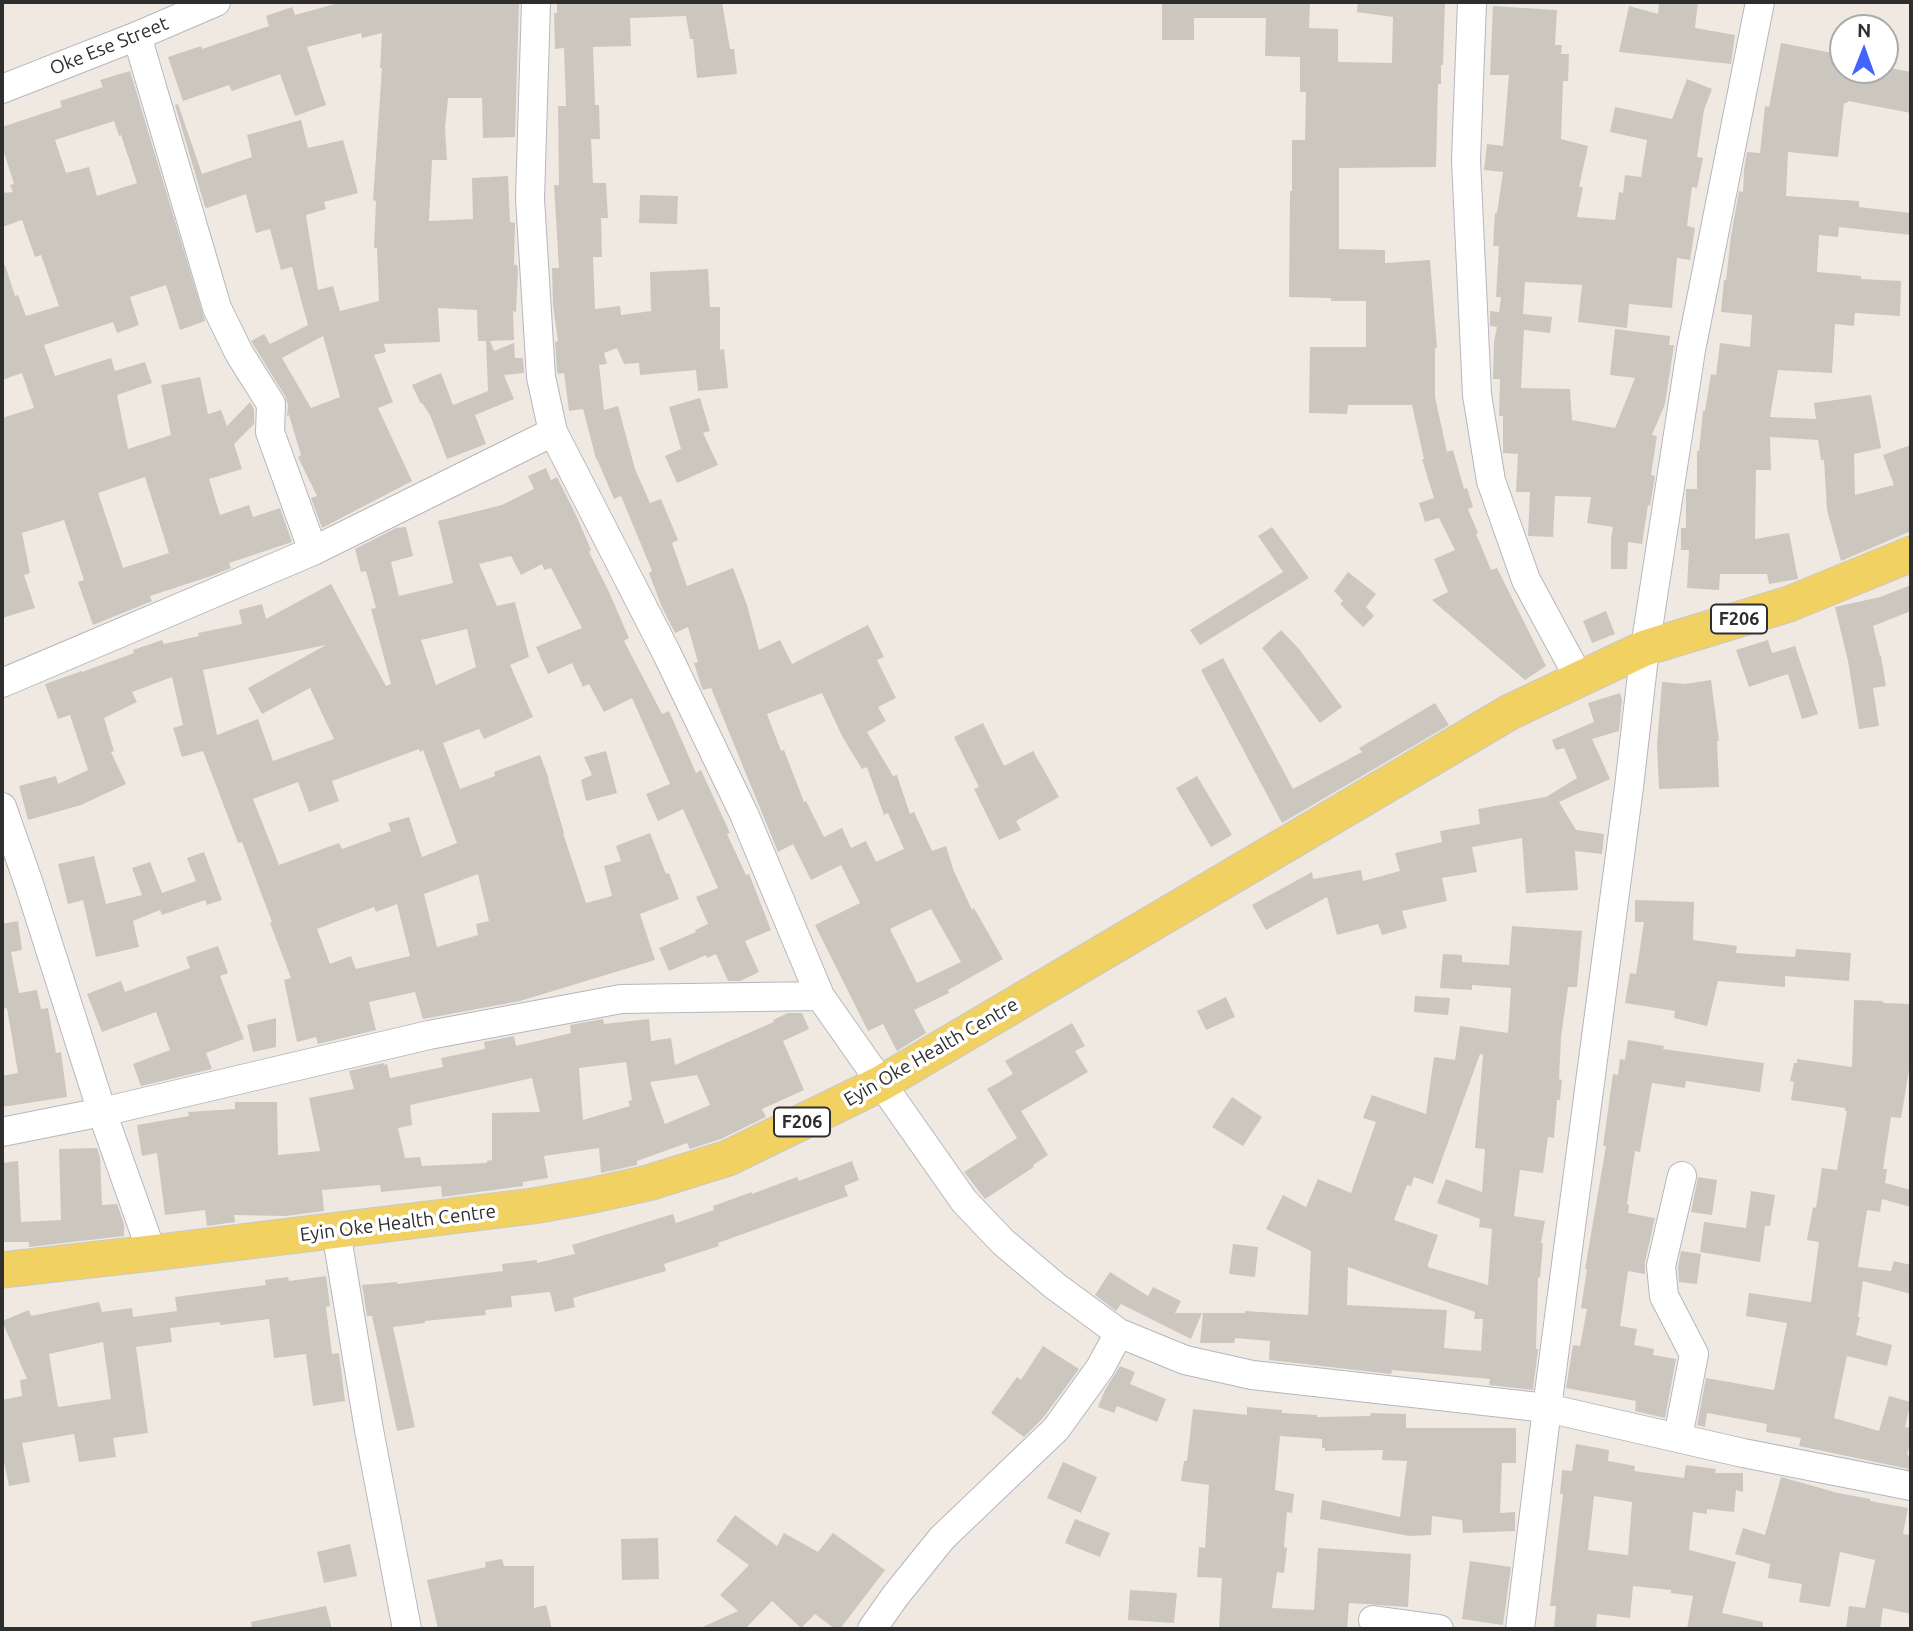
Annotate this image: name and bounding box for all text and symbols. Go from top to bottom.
street label: Oke Ese Street [46,12,172,80]
north arrow [1829,14,1899,84]
text: N [1857,19,1872,41]
road number: F206 [1711,604,1767,634]
street label: Eyin Oke Health Centre [840,993,1022,1111]
road number: F206 [774,1107,830,1136]
street label: Eyin Oke Health Centre [299,1200,497,1246]

